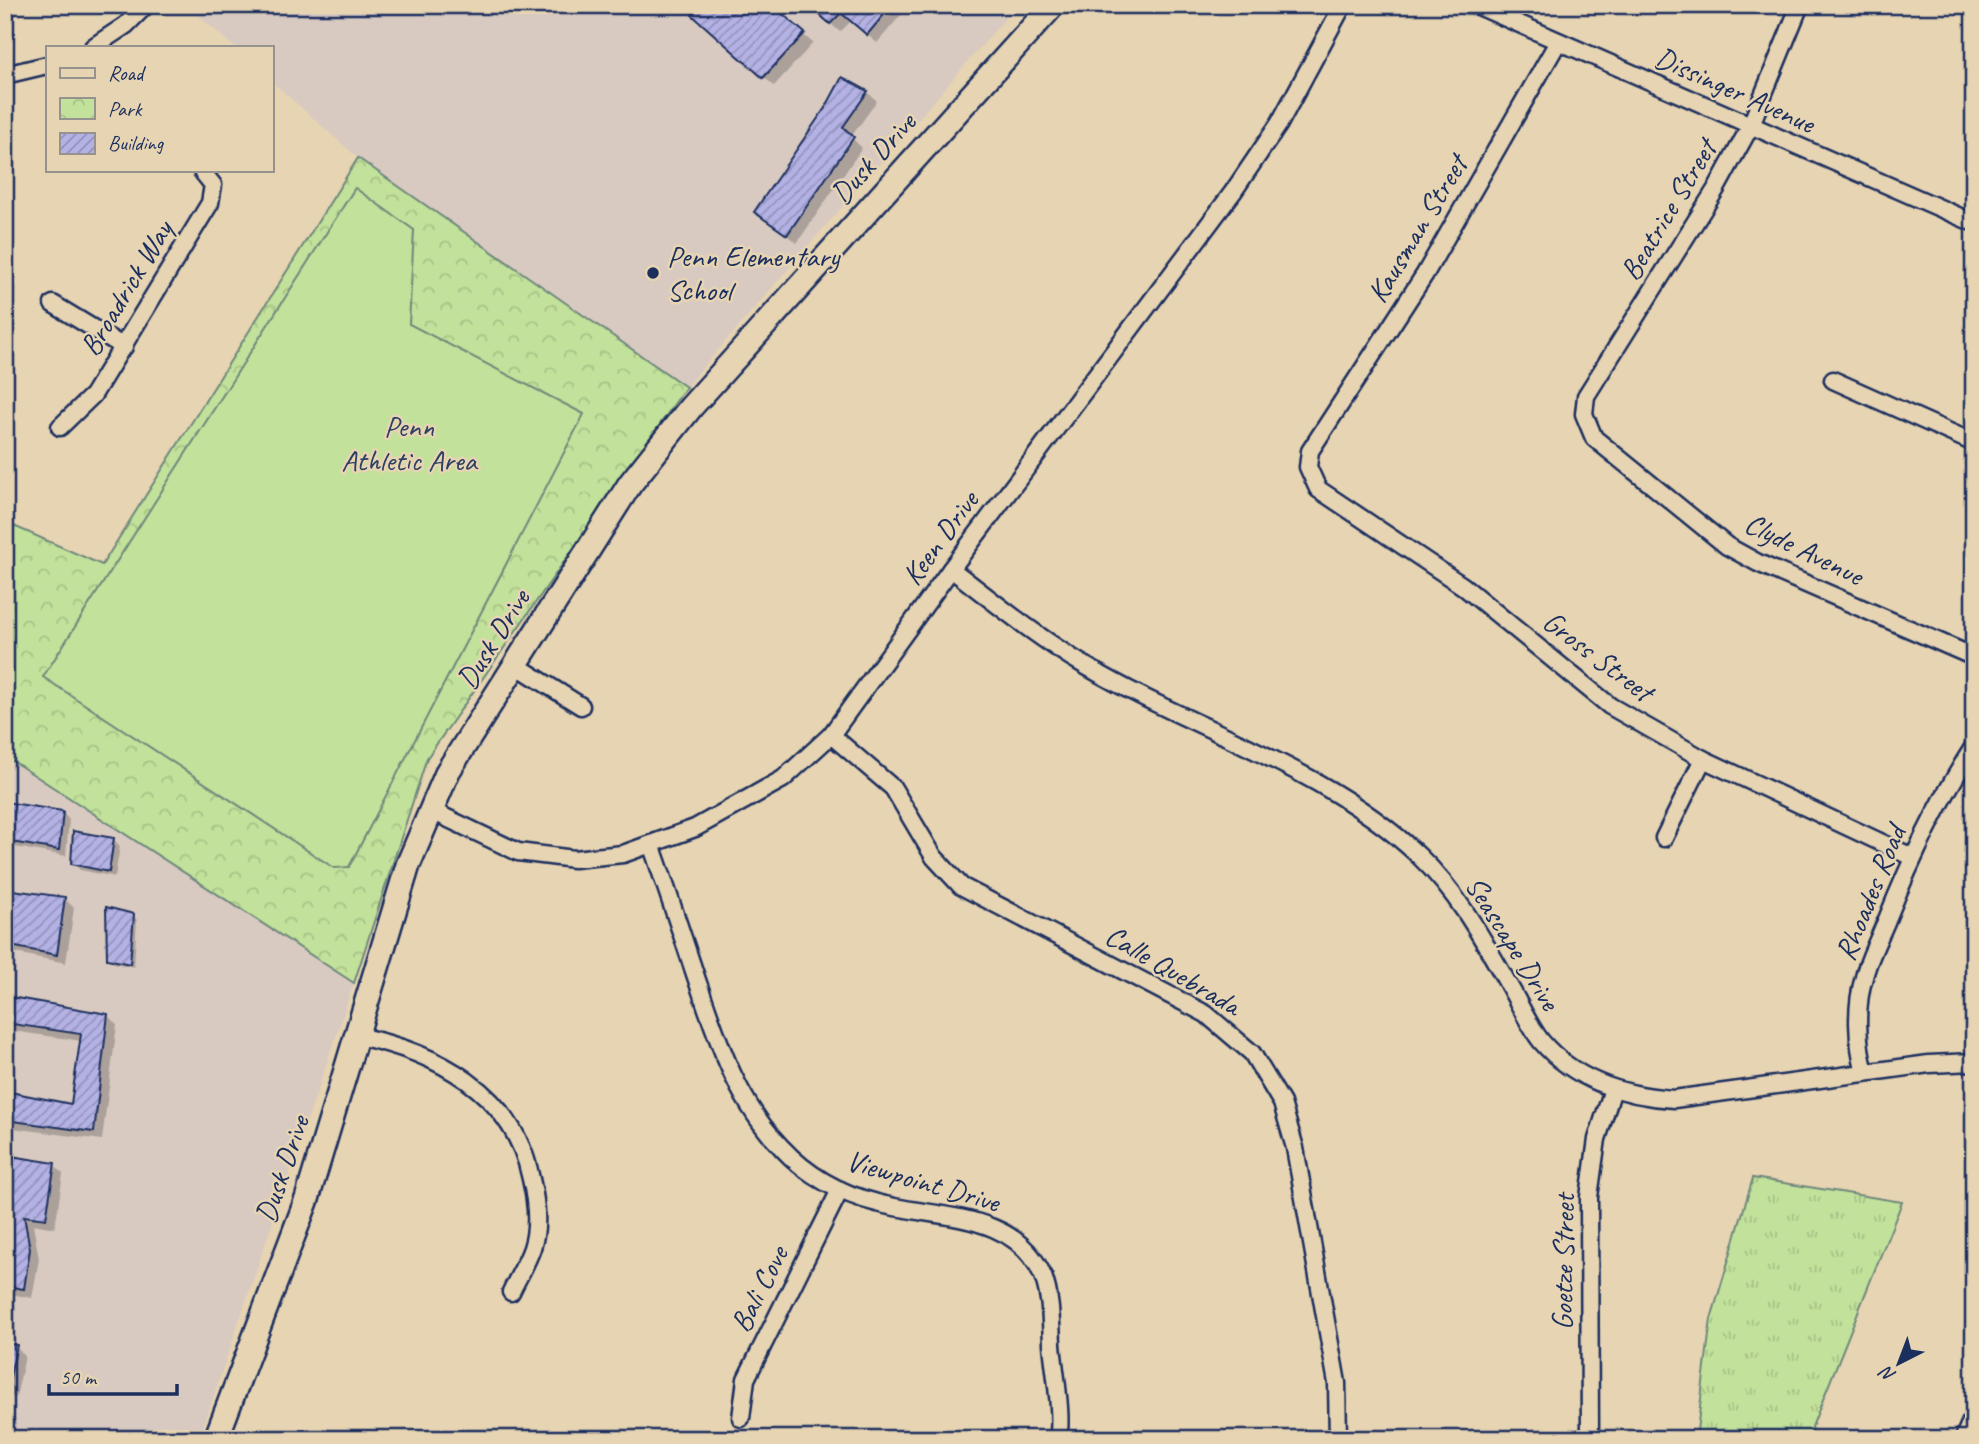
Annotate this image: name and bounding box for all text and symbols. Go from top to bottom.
street label: Dissinger Avenue [1649,38,1823,143]
legend [46,46,273,172]
text: Road [108,60,147,86]
text: Park [108,96,143,122]
street label: Dusk Drive [822,103,926,212]
street label: Beatrice Street [1611,129,1727,287]
text: Building [108,130,165,156]
street label: Kausman Street [1358,145,1478,309]
street label: Broadrick Way [71,211,183,363]
place label: Penn Elementary School [667,237,841,309]
marker: Penn Elementary School [645,265,661,281]
park label: Penn Athletic Area [341,407,479,479]
street label: Keen Drive [893,482,988,593]
street label: Clyde Avenue [1738,504,1872,595]
street label: Dusk Drive [448,580,540,696]
street label: Gross Street [1535,602,1664,712]
street label: Rhoades Road [1826,816,1916,966]
street label: Seascape Drive [1457,869,1570,1019]
street label: Calle Quebrada [1099,916,1250,1025]
street label: Dusk Drive [246,1109,319,1227]
street label: Viewpoint Drive [842,1141,1006,1222]
street label: Goetze Street [1543,1191,1583,1330]
street label: Bali Cove [721,1238,798,1338]
north arrow [1864,1328,1934,1398]
scale bar [49,1353,177,1397]
text: N [1873,1360,1901,1388]
text: 50 m [60,1364,98,1390]

